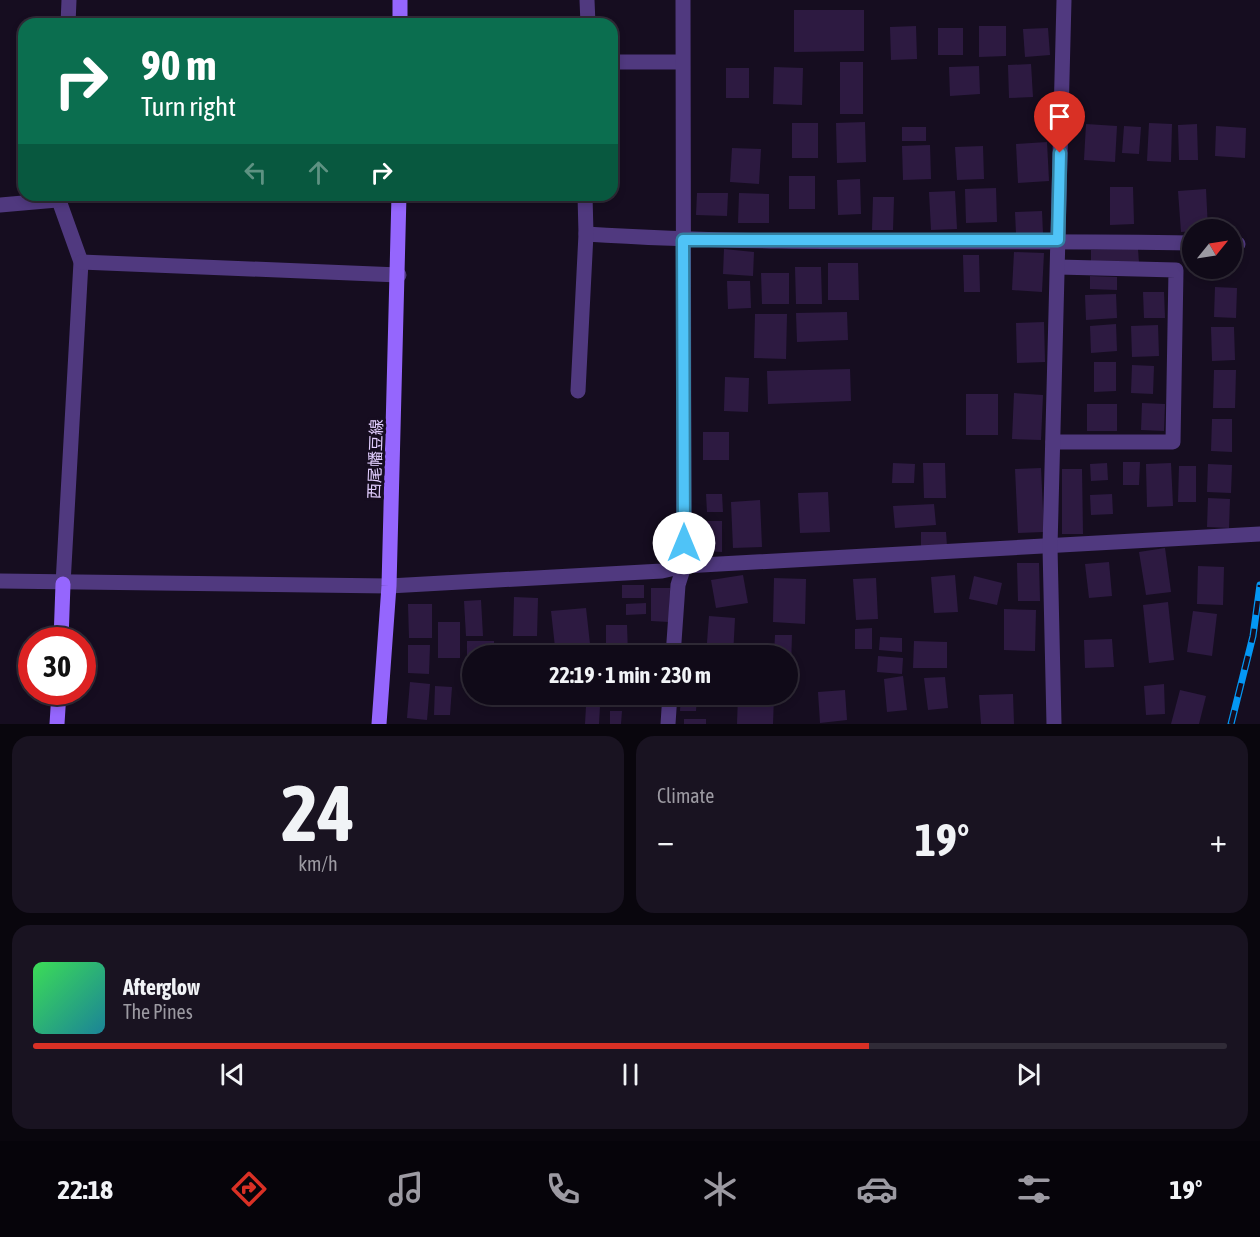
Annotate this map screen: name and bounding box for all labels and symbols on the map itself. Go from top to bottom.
pin [1034,91,1085,153]
north arrow [1182,219,1242,279]
street label: 西尾幡豆線 [365,419,385,499]
position arrow [652,511,716,575]
speed limit sign: 30 [18,627,96,705]

